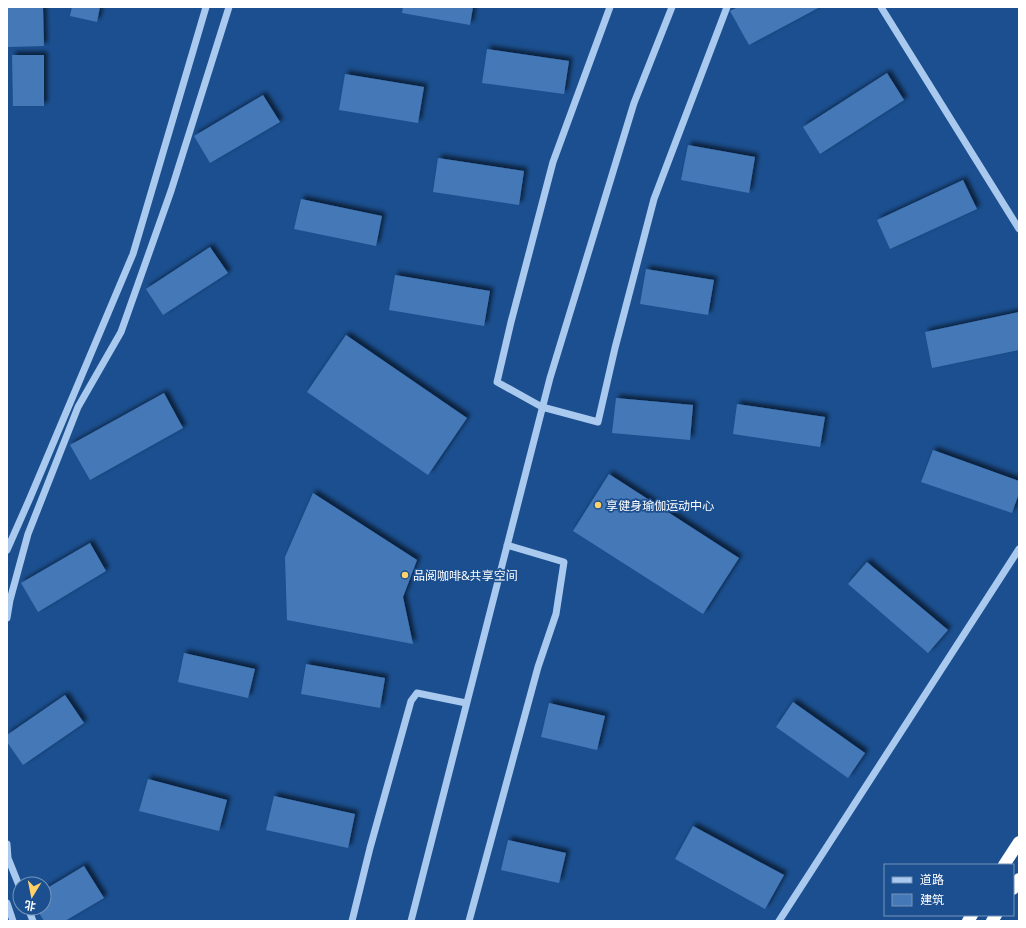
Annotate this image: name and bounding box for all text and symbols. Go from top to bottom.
place label: 享健身瑜伽运动中心 [606,497,714,514]
marker: 享健身瑜伽运动中心 [593,500,603,510]
place label: 品阅咖啡&共享空间 [413,567,518,584]
marker: 品阅咖啡&共享空间 [400,570,410,580]
legend [884,864,1014,916]
text: 道路 [920,871,944,888]
north arrow [12,876,52,916]
text: 建筑 [920,891,944,908]
text: 北 [23,898,37,915]

